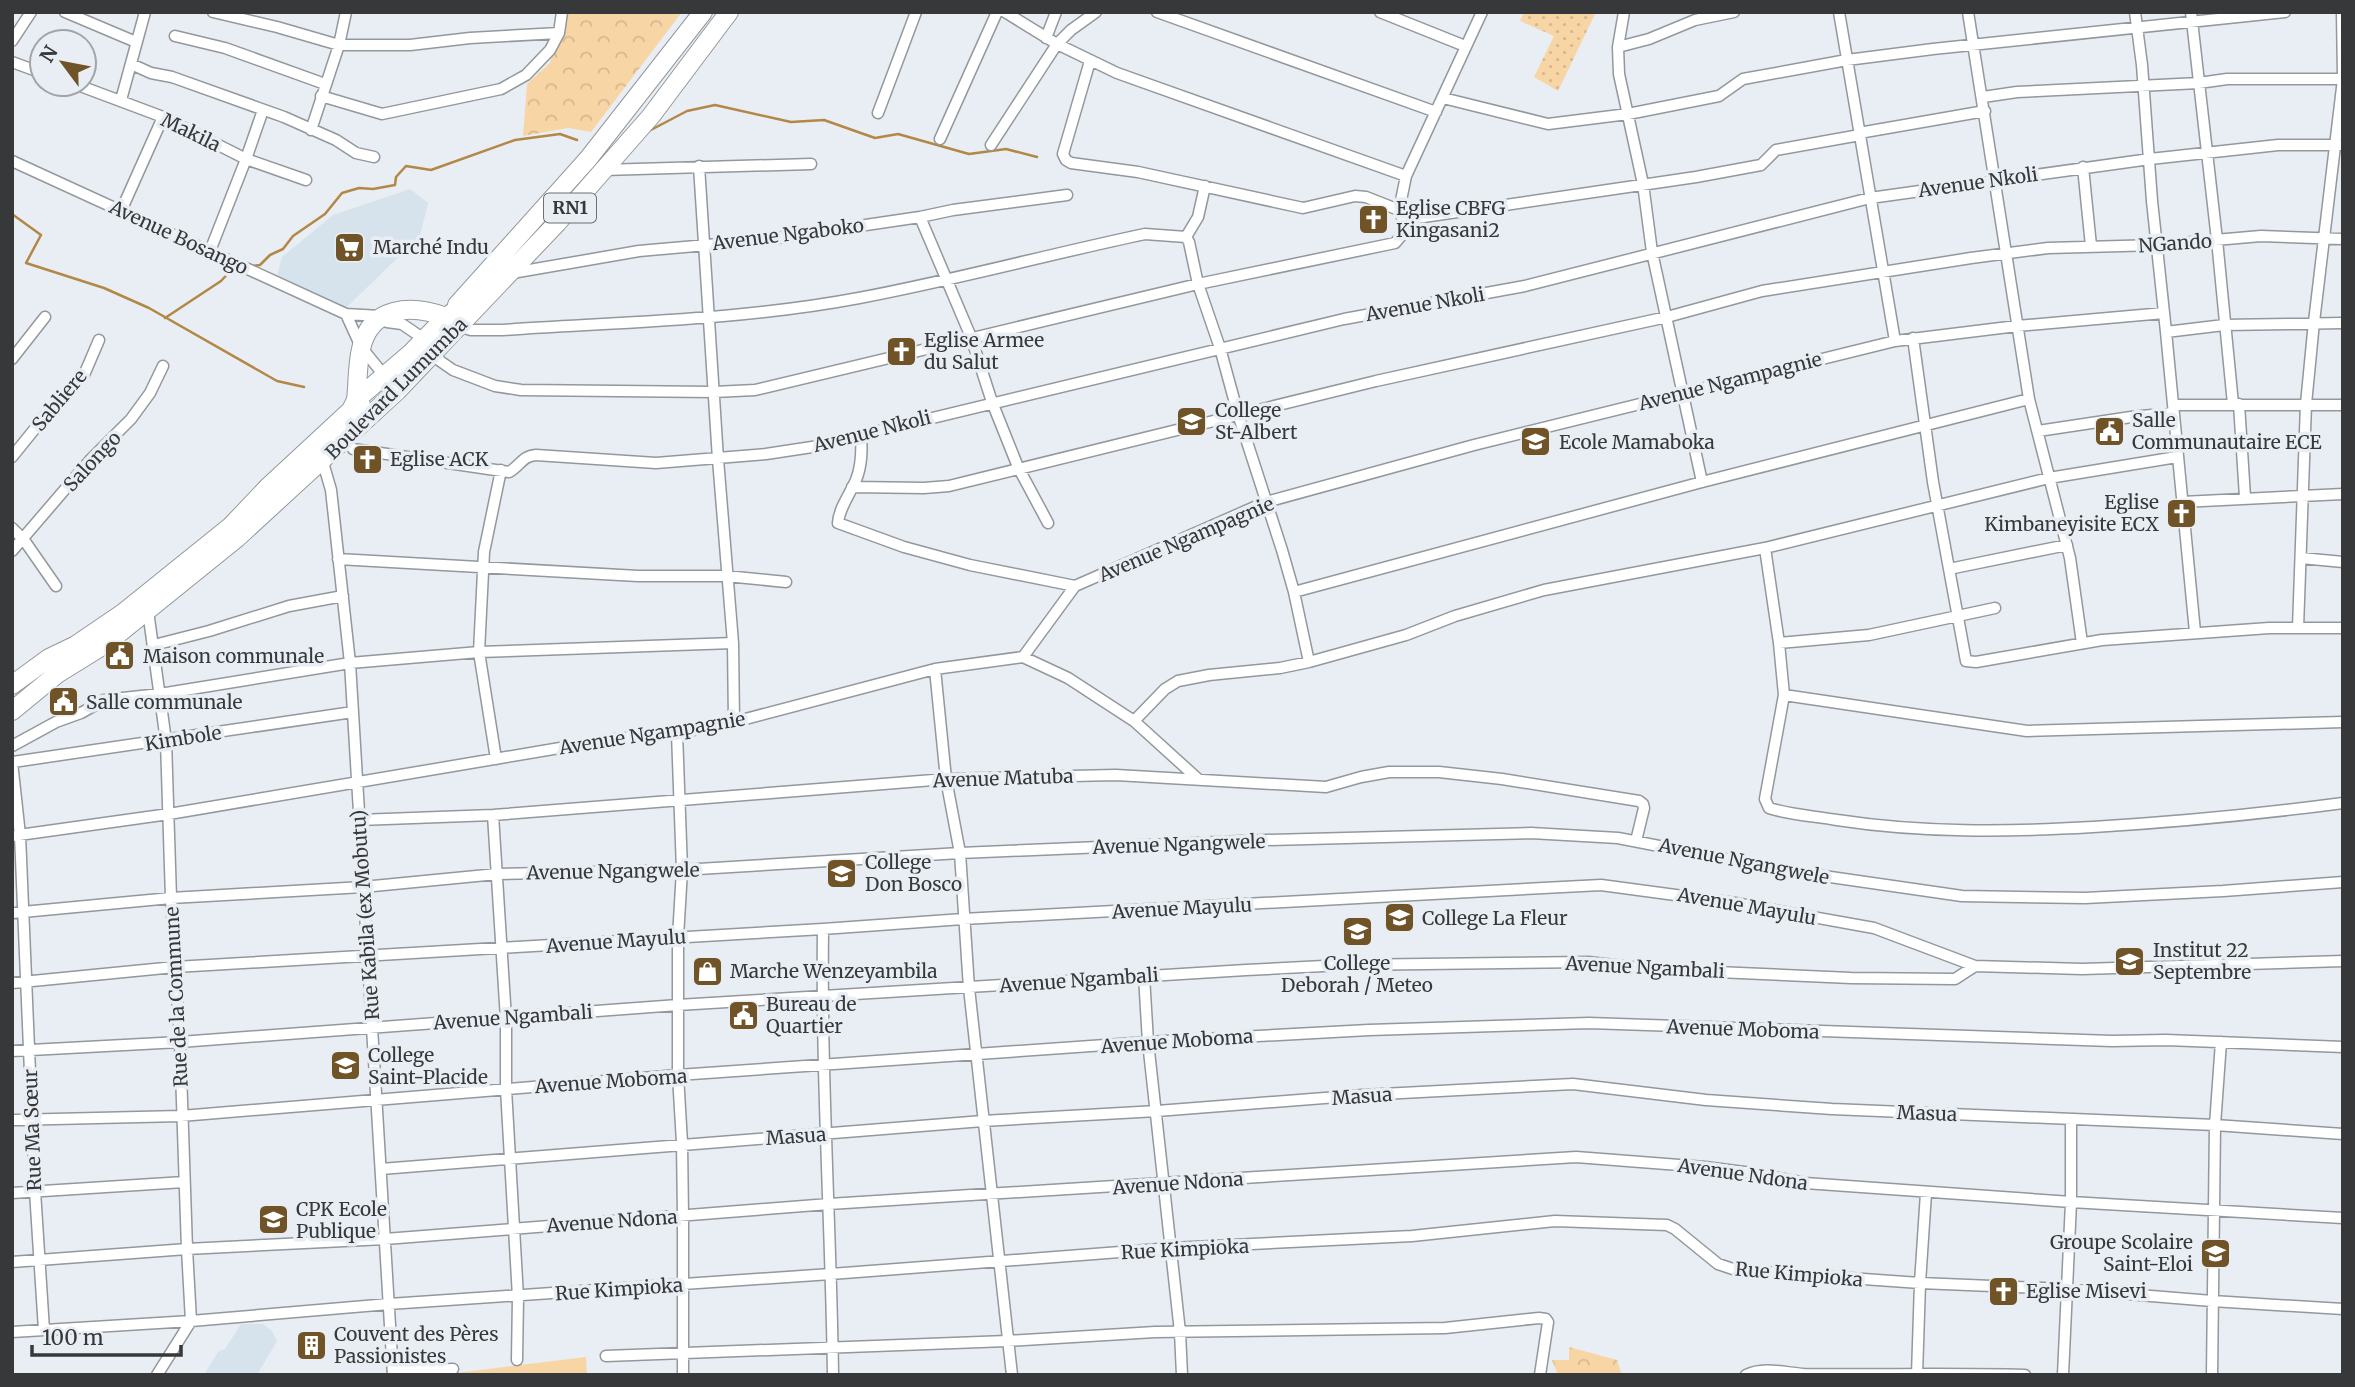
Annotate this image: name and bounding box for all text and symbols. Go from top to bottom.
north arrow [28,28,98,98]
text: N [34,41,63,67]
street label: Makila [157,107,225,157]
street label: Avenue Nkoli [1916,162,2039,202]
street label: Avenue Bosango [105,194,252,280]
road number: RN1 [544,194,596,223]
place label: Eglise CBFG Kingasani2 [1396,196,1506,242]
church icon: Eglise CBFG Kingasani2 [1356,202,1390,236]
street label: Avenue Ngaboko [710,213,865,255]
street label: NGando [2137,228,2213,258]
supermarket icon: Marché Indu [333,230,367,264]
place label: Marché Indu [373,235,489,259]
street label: Avenue Nkoli [1363,282,1486,326]
street label: Boulevard Lumumba [320,312,472,464]
place label: Eglise Armee du Salut [924,328,1044,374]
church icon: Eglise Armee du Salut [884,334,918,368]
street label: Avenue Ngampagnie [1635,347,1824,416]
street label: Sabliere [26,364,92,436]
place label: College St-Albert [1215,398,1298,444]
school or university icon: College St-Albert [1175,404,1209,438]
street label: Avenue Nkoli [810,405,933,457]
place label: Salle Communautaire ECE [2132,408,2322,454]
public building icon: Salle Communautaire ECE [2092,414,2126,448]
school or university icon: Ecole Mamaboka [1519,425,1553,459]
street label: Salongo [58,426,126,496]
place label: Ecole Mamaboka [1559,430,1715,454]
church icon: Eglise ACK [350,442,384,476]
place label: Eglise ACK [390,447,489,471]
place label: Eglise Kimbaneyisite ECX [1984,490,2159,536]
street label: Avenue Ngampagnie [1094,491,1277,587]
church icon: Eglise Kimbaneyisite ECX [2165,496,2199,530]
public building icon: Maison communale [103,639,137,673]
place label: Maison communale [143,644,324,668]
public building icon: Salle communale [46,685,80,719]
place label: Salle communale [86,690,243,714]
street label: Avenue Ngampagnie [556,706,747,760]
street label: Kimbole [143,720,223,756]
street label: Avenue Matuba [931,764,1074,792]
street label: Rue Kabila (ex Mobutu) [346,809,384,1021]
street label: Avenue Ngangwele [1091,829,1266,859]
street label: Avenue Ngangwele [1656,833,1831,889]
place label: College Don Bosco [865,850,962,896]
school or university icon: College Don Bosco [825,856,859,890]
street label: Avenue Ngangwele [525,857,700,885]
street label: Avenue Mayulu [1675,882,1818,930]
street label: Avenue Mayulu [1110,892,1253,924]
school or university icon: College La Fleur [1382,901,1416,935]
street label: Rue de la Commune [159,906,193,1088]
place label: College La Fleur [1422,906,1568,930]
school or university icon: College Deborah / Meteo [1340,915,1374,949]
street label: Avenue Mayulu [544,924,687,958]
place label: Institut 22 Septembre [2153,938,2251,984]
school or university icon: Institut 22 Septembre [2113,944,2147,978]
place label: College Deborah / Meteo [1281,951,1433,997]
street label: Avenue Ngambali [1564,951,1725,983]
shop icon: Marche Wenzeyambila [690,954,724,988]
place label: Marche Wenzeyambila [730,959,937,983]
street label: Avenue Ngambali [998,962,1159,998]
place label: Bureau de Quartier [766,992,857,1038]
public building icon: Bureau de Quartier [726,998,760,1032]
street label: Avenue Ngambali [432,999,593,1035]
street label: Avenue Moboma [1665,1014,1820,1044]
street label: Avenue Moboma [1099,1024,1254,1058]
place label: College Saint-Placide [368,1043,488,1089]
school or university icon: College Saint-Placide [328,1049,362,1083]
street label: Avenue Moboma [533,1064,688,1098]
street label: Rue Ma Sœur [18,1068,46,1192]
street label: Masua [1331,1082,1393,1110]
street label: Masua [1896,1100,1958,1126]
street label: Masua [765,1122,827,1150]
street label: Avenue Ndona [1675,1153,1810,1195]
street label: Avenue Ndona [1111,1166,1244,1200]
place label: CPK Ecole Publique [296,1197,387,1243]
school or university icon: CPK Ecole Publique [256,1203,290,1237]
street label: Avenue Ndona [545,1204,678,1238]
place label: Groupe Scolaire Saint-Eloi [2050,1230,2193,1276]
street label: Rue Kimpioka [1120,1234,1250,1264]
school or university icon: Groupe Scolaire Saint-Eloi [2199,1236,2233,1270]
street label: Rue Kimpioka [1734,1256,1864,1292]
street label: Rue Kimpioka [554,1273,684,1305]
church icon: Eglise Misevi [1986,1274,2020,1308]
place label: Eglise Misevi [2026,1279,2147,1303]
scale bar [32,1314,180,1358]
place label: Couvent des Pères Passionistes [334,1322,498,1368]
text: 100 m [42,1324,104,1351]
building icon: Couvent des Pères Passionistes [294,1328,328,1362]

